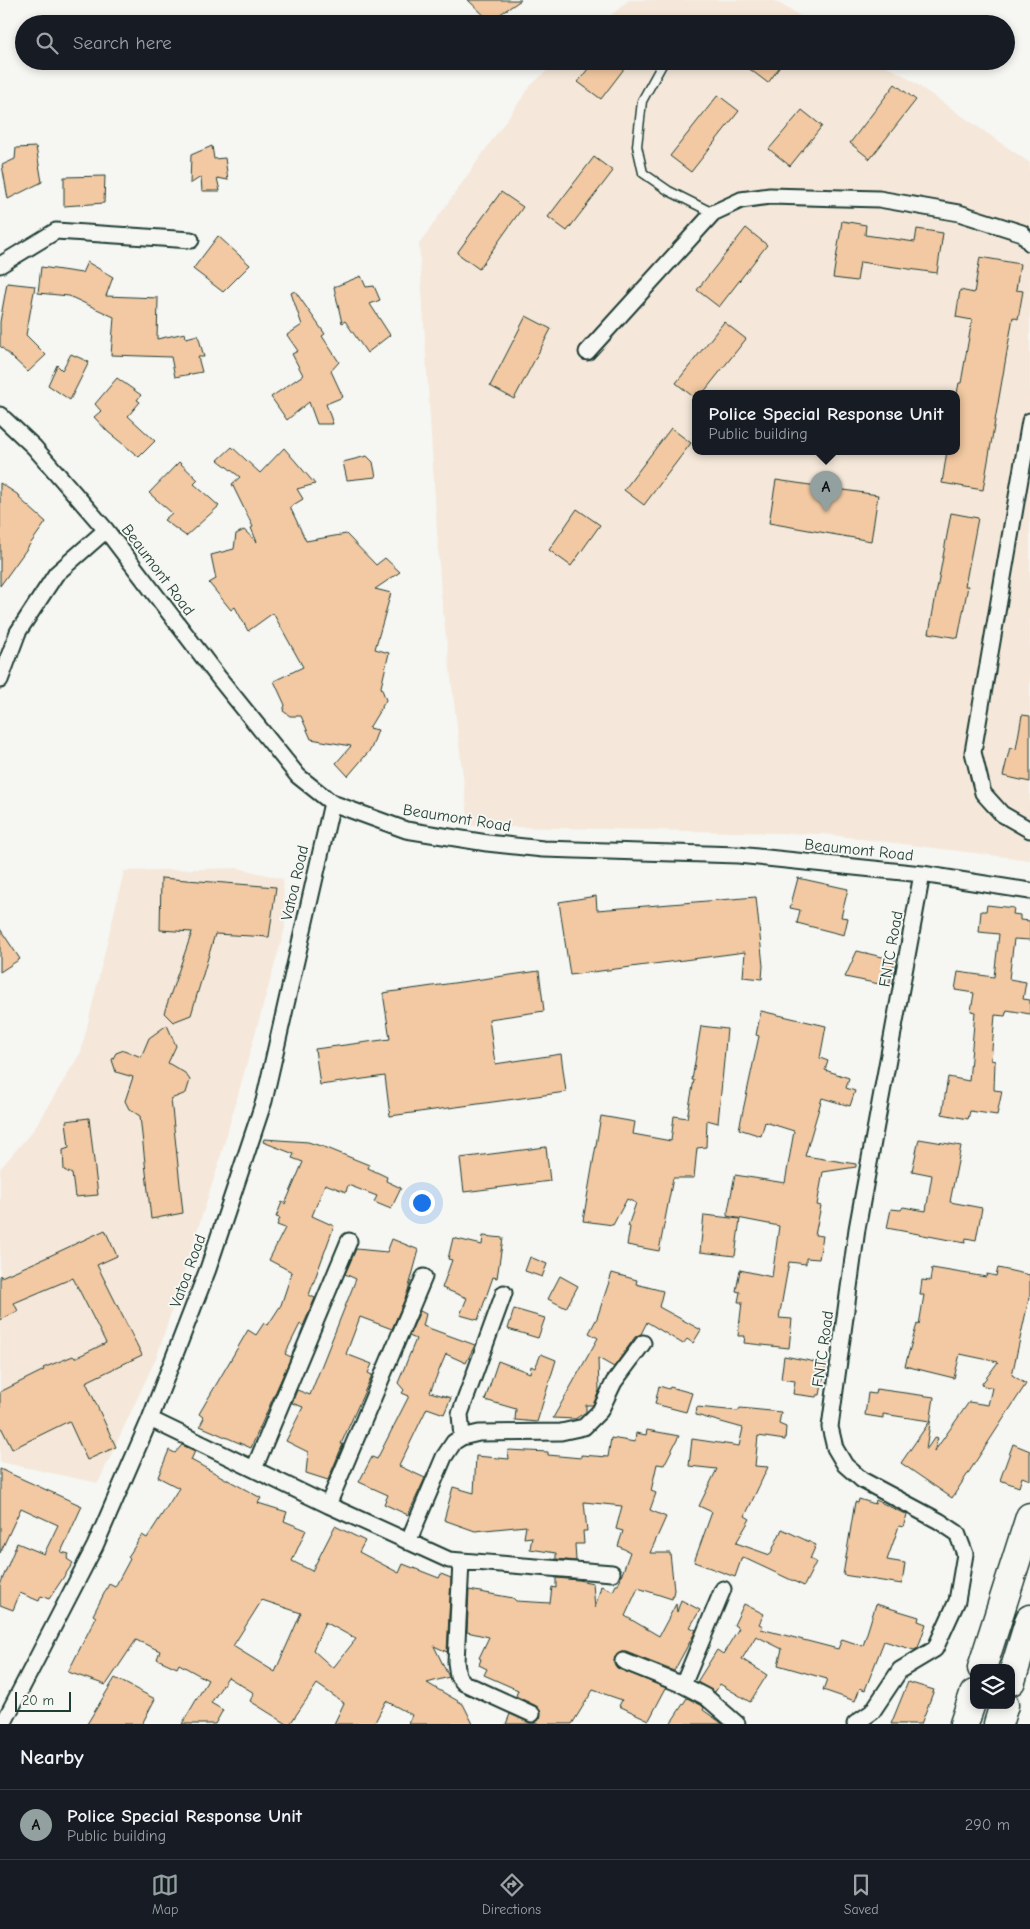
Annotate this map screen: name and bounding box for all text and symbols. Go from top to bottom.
search box [15,15,1015,70]
icon: search [33,29,61,57]
text: Search here [73,32,172,54]
popup [692,390,960,455]
text: Police Special Response Unit [708,403,944,425]
text: Public building [708,425,808,443]
pin: A [810,471,842,512]
street label: Beaumont Road [118,521,198,619]
street label: Beaumont Road [402,801,512,835]
street label: Beaumont Road [804,835,914,865]
street label: Vatoa Road [278,844,312,922]
street label: FNTC Road [875,910,907,988]
your location [409,1190,435,1216]
street label: Vatoa Road [166,1232,210,1310]
street label: FNTC Road [809,1310,837,1388]
map controls [970,1664,1015,1709]
button: layers [970,1664,1015,1709]
scale bar [15,1689,71,1712]
text: 20 m [22,1692,54,1709]
text: Nearby [20,1745,84,1769]
text: Police Special Response Unit [67,1805,302,1827]
text: A [32,1816,40,1834]
text: 290 m [965,1816,1010,1834]
text: Public building [67,1827,166,1845]
tab: Map [151,1871,179,1918]
tab: Directions [482,1871,541,1918]
tab: Saved [844,1871,879,1918]

